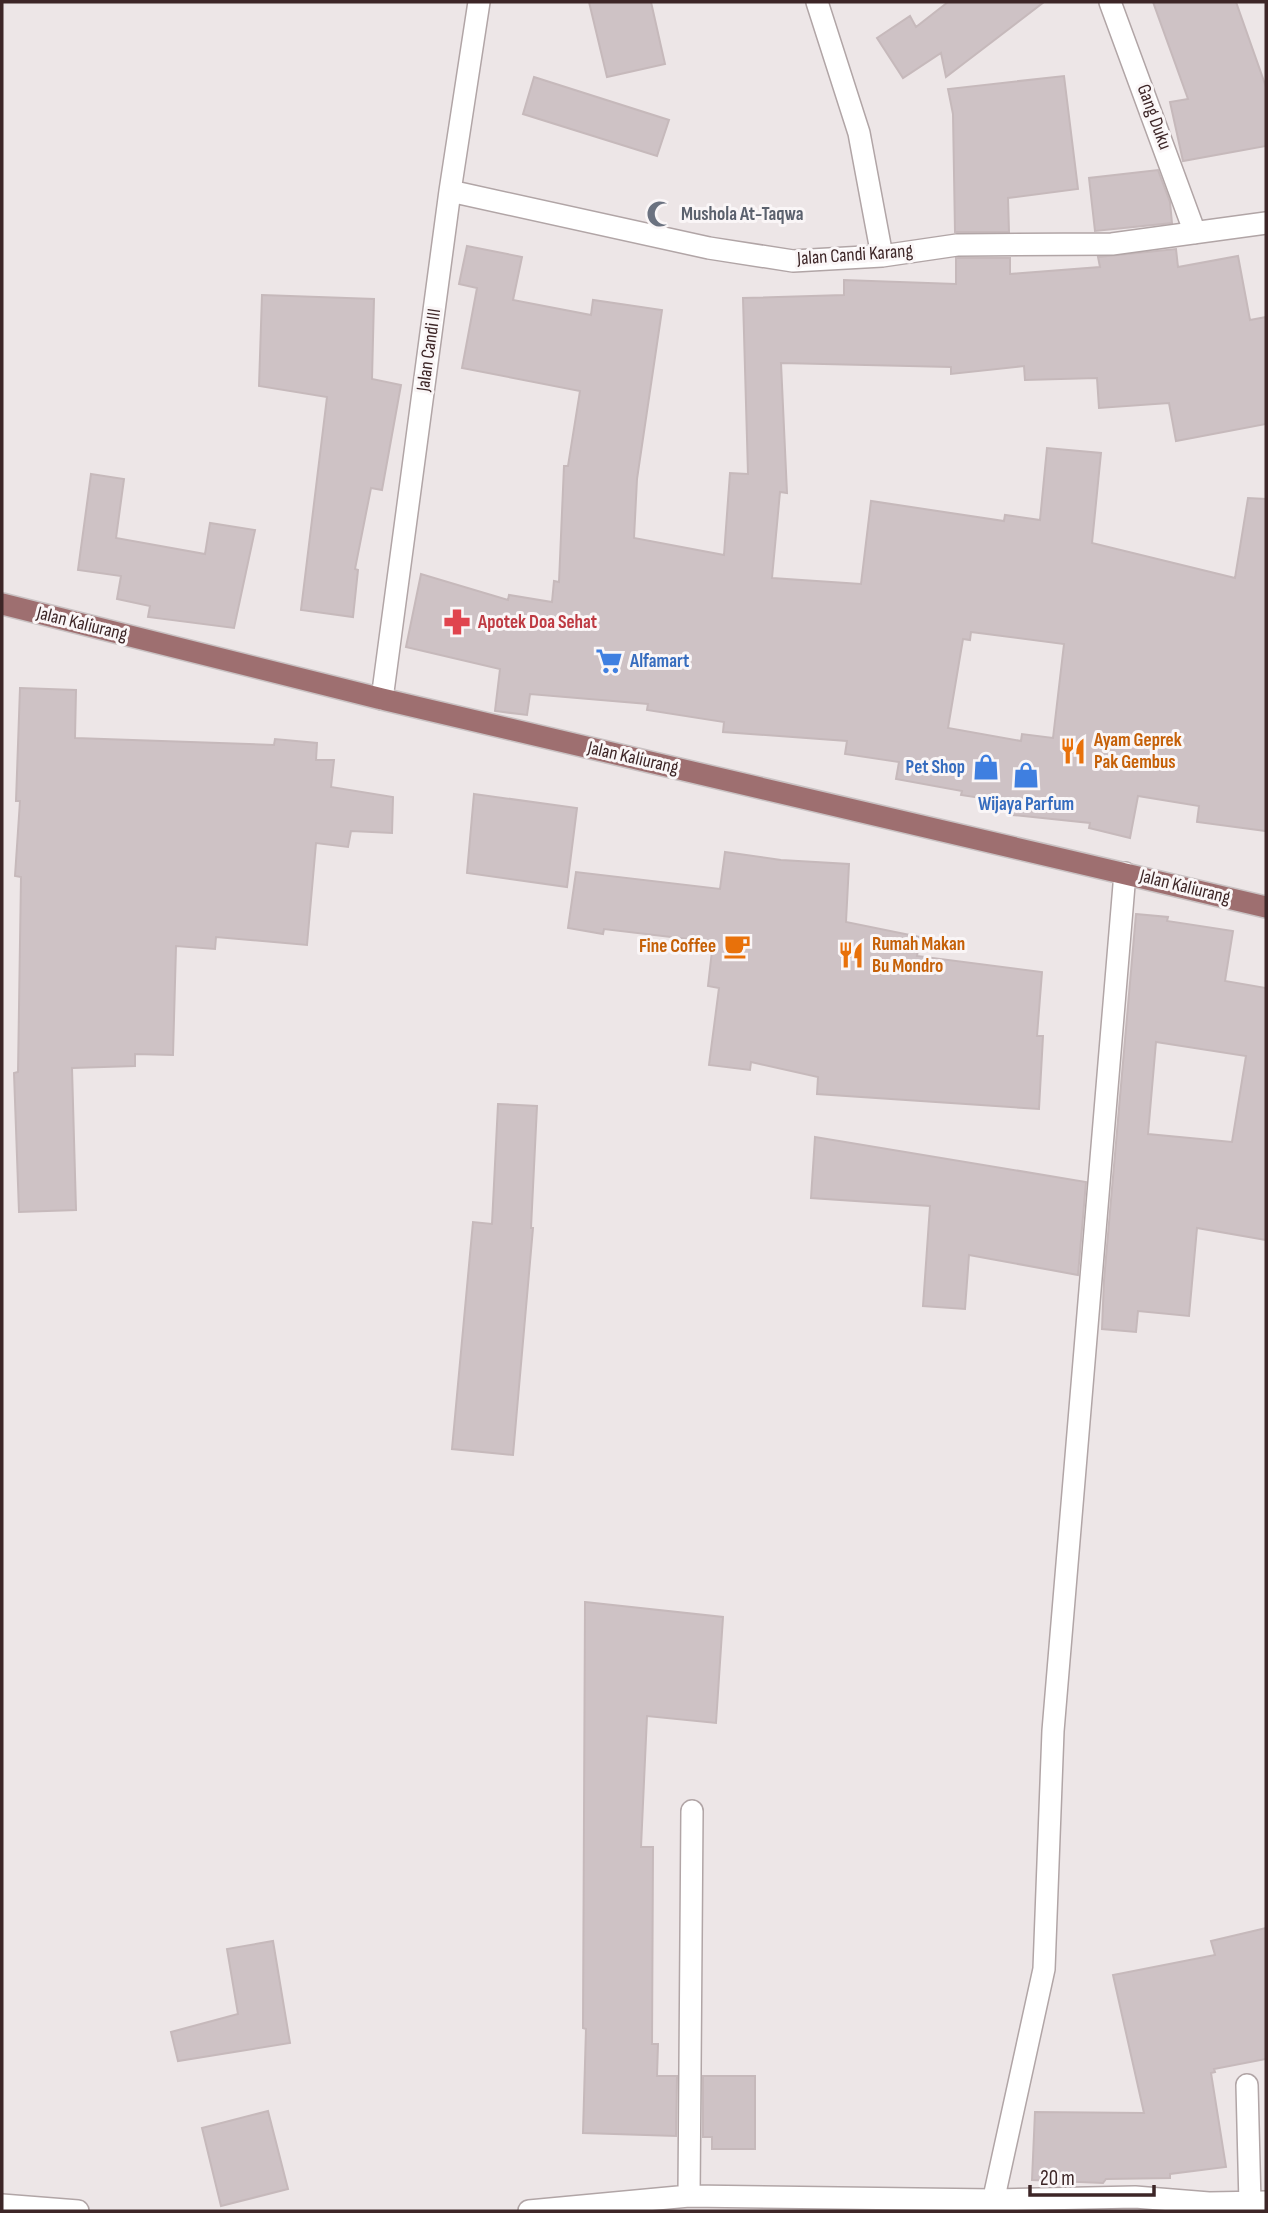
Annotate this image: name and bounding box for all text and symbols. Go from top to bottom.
street label: Gang Duku [1132,81,1176,153]
mosque icon: Mushola At-Taqwa [645,199,675,229]
place label: Mushola At-Taqwa [681,203,804,226]
street label: Jalan Candi Karang [795,239,914,271]
street label: Jalan Candi III [412,307,446,394]
street label: Jalan Kaliurang [33,601,130,646]
pharmacy icon: Apotek Doa Sehat [442,607,472,637]
place label: Apotek Doa Sehat [477,611,597,634]
supermarket icon: Alfamart [594,646,624,676]
place label: Alfamart [629,650,689,673]
place label: Ayam Geprek Pak Gembus [1093,729,1182,774]
street label: Jalan Kaliurang [584,736,681,780]
restaurant icon: Ayam Geprek Pak Gembus [1058,736,1088,766]
shop icon: Pet Shop [971,752,1001,782]
place label: Pet Shop [906,756,965,779]
shop icon: Wijaya Parfum [1011,760,1041,790]
place label: Wijaya Parfum [978,793,1074,816]
street label: Jalan Kaliurang [1136,864,1233,909]
cafe icon: Fine Coffee [722,931,752,961]
place label: Rumah Makan Bu Mondro [872,933,965,978]
place label: Fine Coffee [639,935,716,958]
restaurant icon: Rumah Makan Bu Mondro [836,940,866,970]
scale bar [1030,2154,1154,2198]
text: 20 m [1040,2166,1075,2191]

